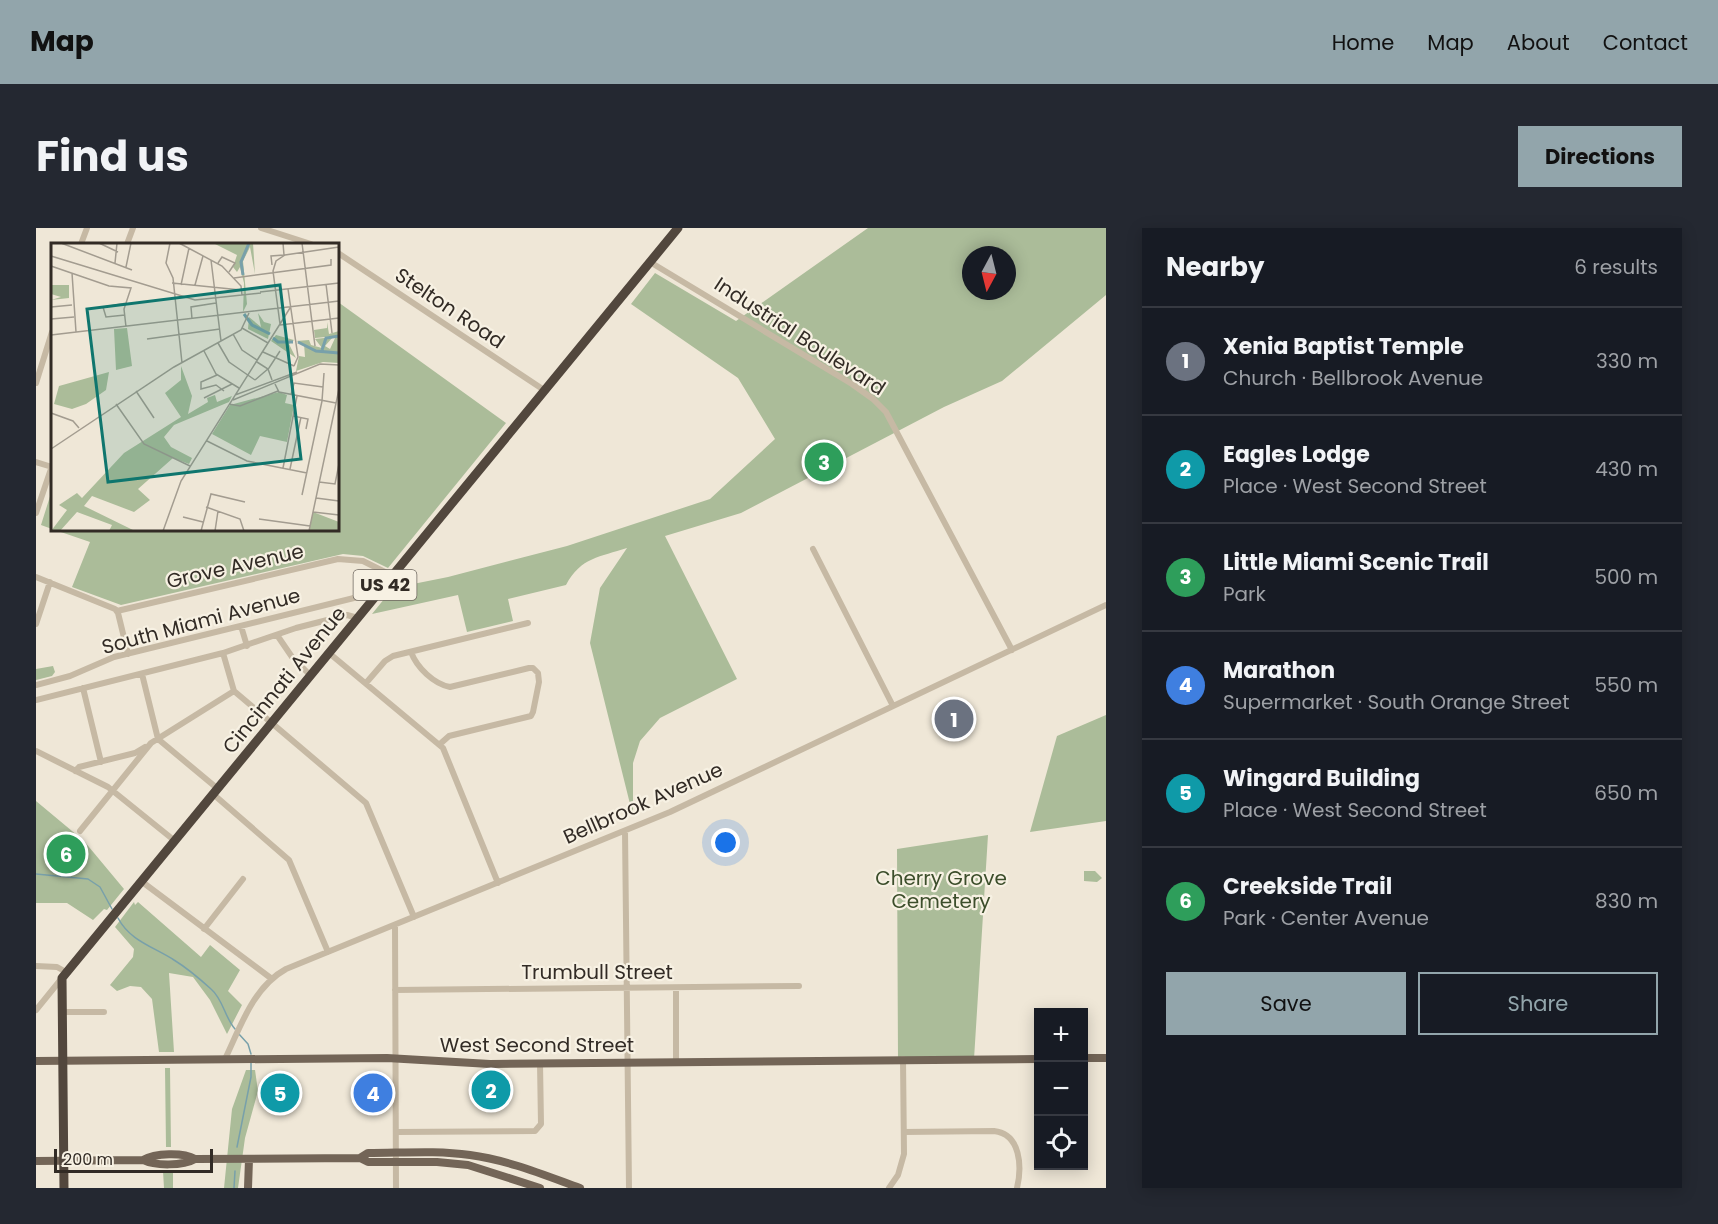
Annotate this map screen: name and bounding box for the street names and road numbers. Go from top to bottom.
street label: Stelton Road [390,261,510,355]
street label: Industrial Boulevard [709,270,891,402]
street label: Grove Avenue [164,537,306,595]
road number: US 42 [354,570,416,600]
street label: South Miami Avenue [99,581,303,661]
street label: Cincinnati Avenue [216,600,352,760]
street label: Bellbrook Avenue [559,755,727,851]
street label: Trumbull Street [521,958,673,986]
street label: West Second Street [440,1031,634,1059]

